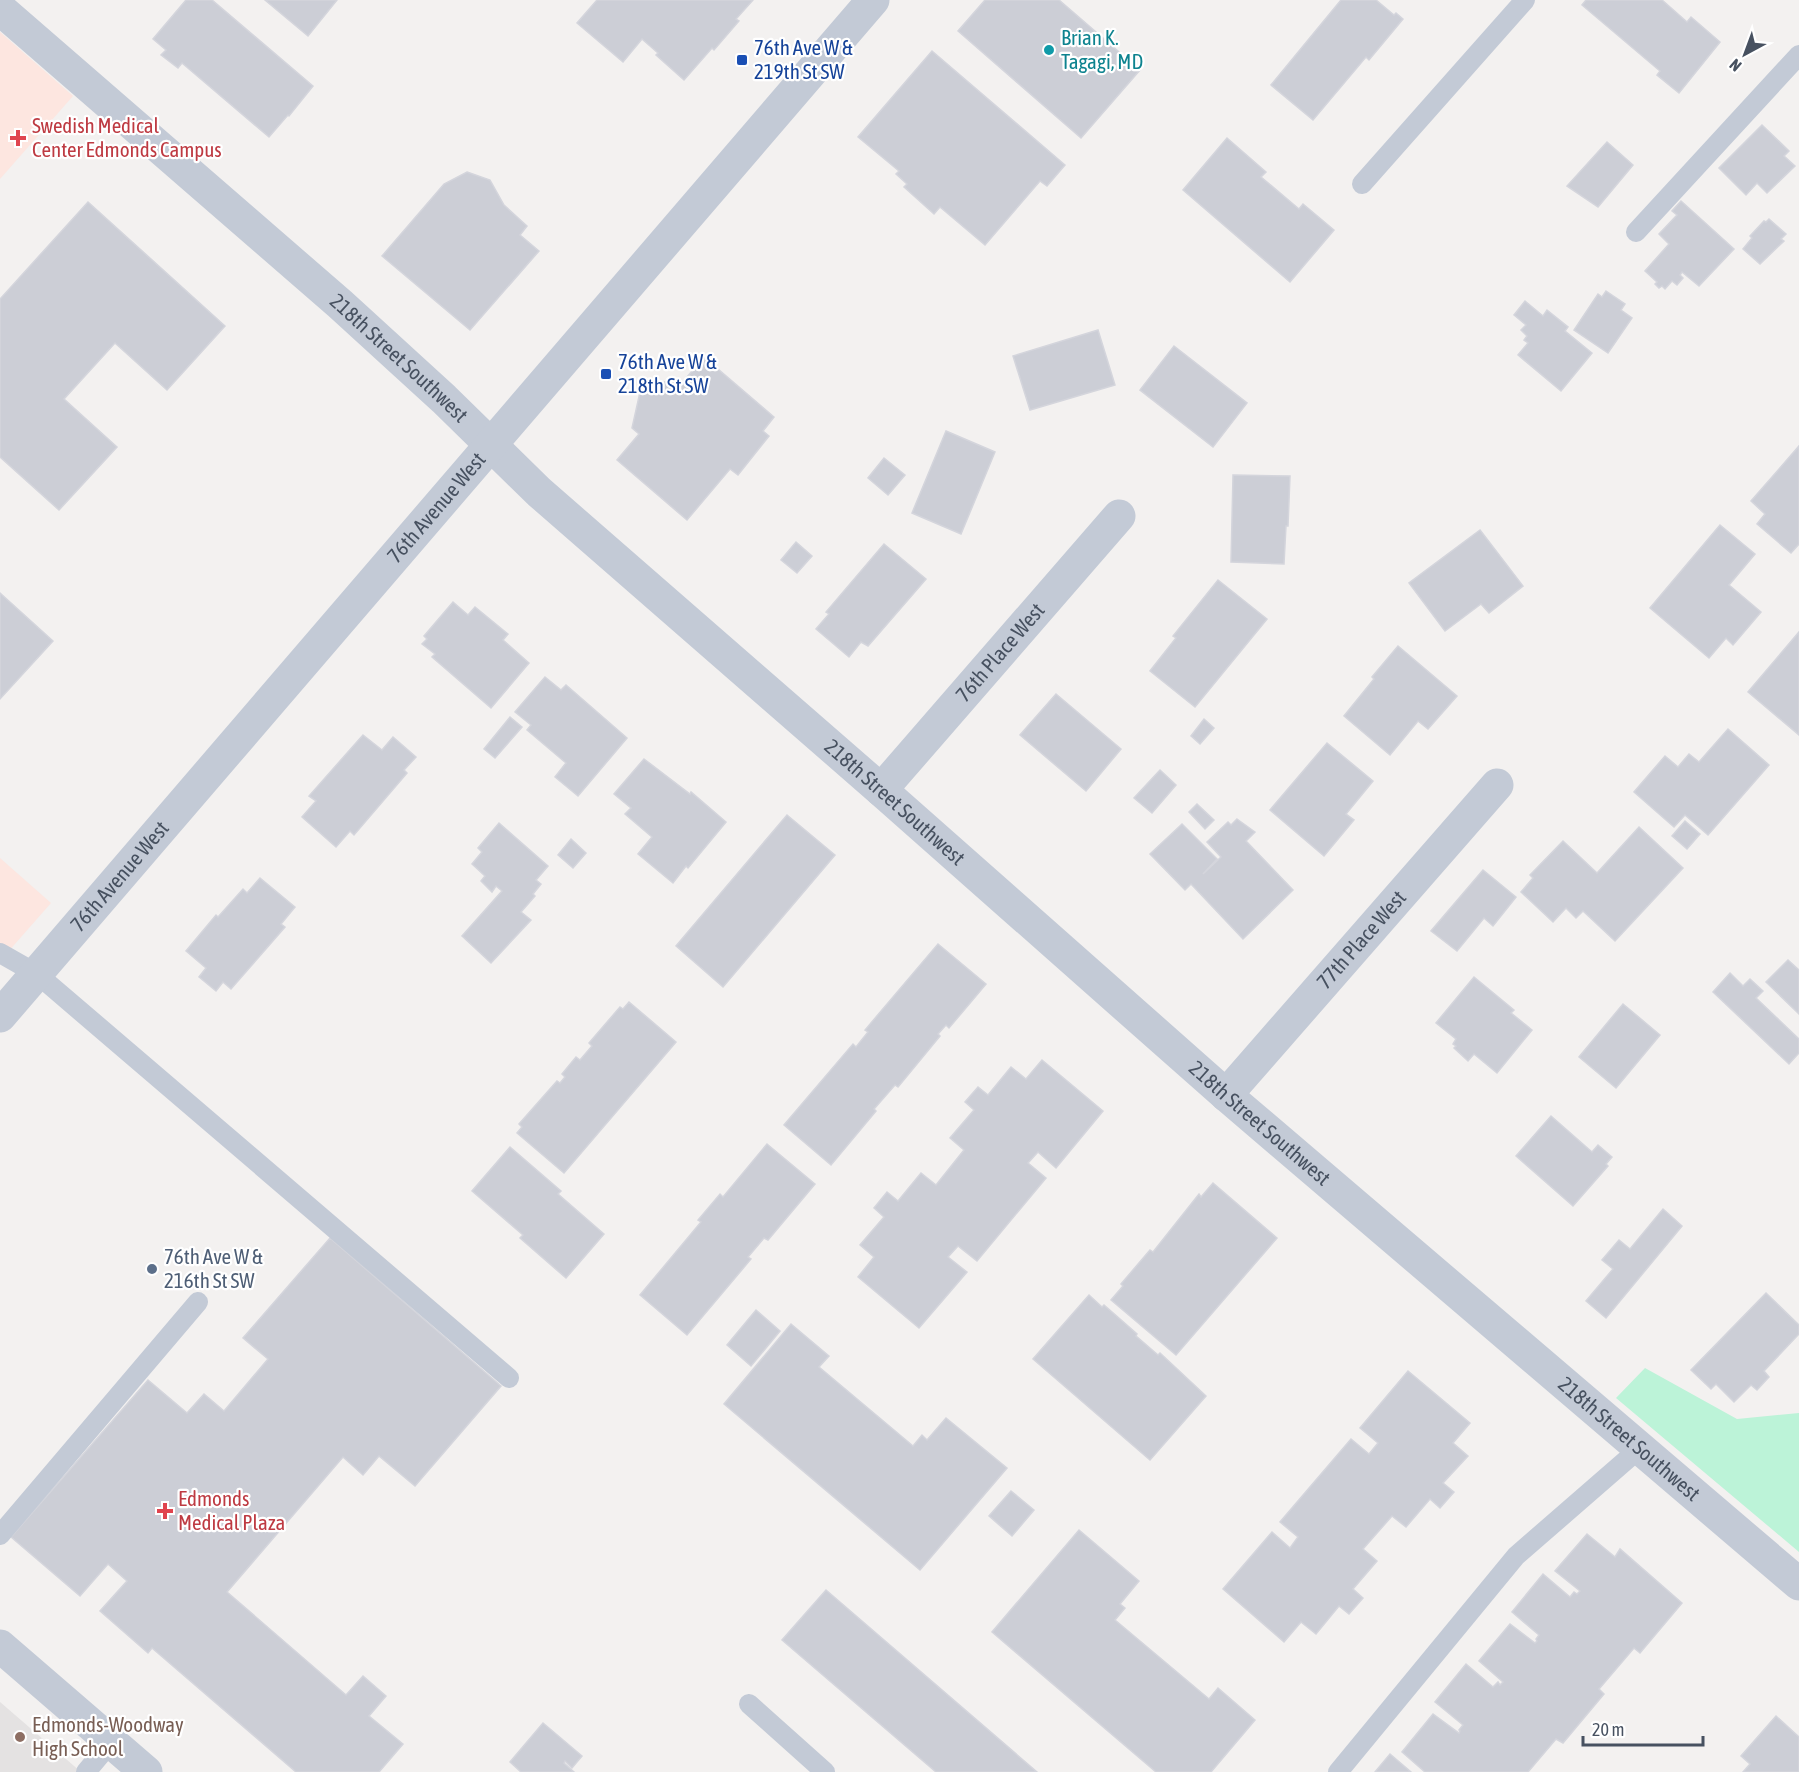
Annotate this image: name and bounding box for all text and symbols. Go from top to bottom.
north arrow [1715,24,1775,84]
place label: Brian K. Tagagi, MD [1061,25,1143,73]
place label: 76th Ave W & 219th St SW [754,35,853,83]
marker: Brian K. Tagagi, MD [1042,43,1056,57]
marker: 76th Ave W & 219th St SW [735,53,749,67]
text: N [1726,55,1745,75]
place label: Swedish Medical Center Edmonds Campus [32,113,222,161]
marker: Swedish Medical Center Edmonds Campus [9,129,27,147]
street label: 218th Street Southwest [326,288,473,427]
place label: 76th Ave W & 218th St SW [618,349,717,397]
marker: 76th Ave W & 218th St SW [599,367,613,381]
street label: 76th Avenue West [382,447,490,567]
street label: 76th Place West [950,598,1049,706]
street label: 218th Street Southwest [820,734,970,869]
street label: 76th Avenue West [65,816,173,936]
street label: 77th Place West [1312,885,1410,993]
street label: 218th Street Southwest [1185,1055,1336,1190]
place label: 76th Ave W & 216th St SW [164,1244,263,1292]
marker: 76th Ave W & 216th St SW [145,1262,159,1276]
street label: 218th Street Southwest [1554,1371,1705,1505]
place label: Edmonds Medical Plaza [178,1486,285,1534]
marker: Edmonds Medical Plaza [156,1502,174,1520]
scale bar [1583,1709,1703,1747]
place label: Edmonds-Woodway High School [32,1712,184,1760]
text: 20 m [1592,1719,1624,1740]
marker: Edmonds-Woodway High School [13,1730,27,1744]

